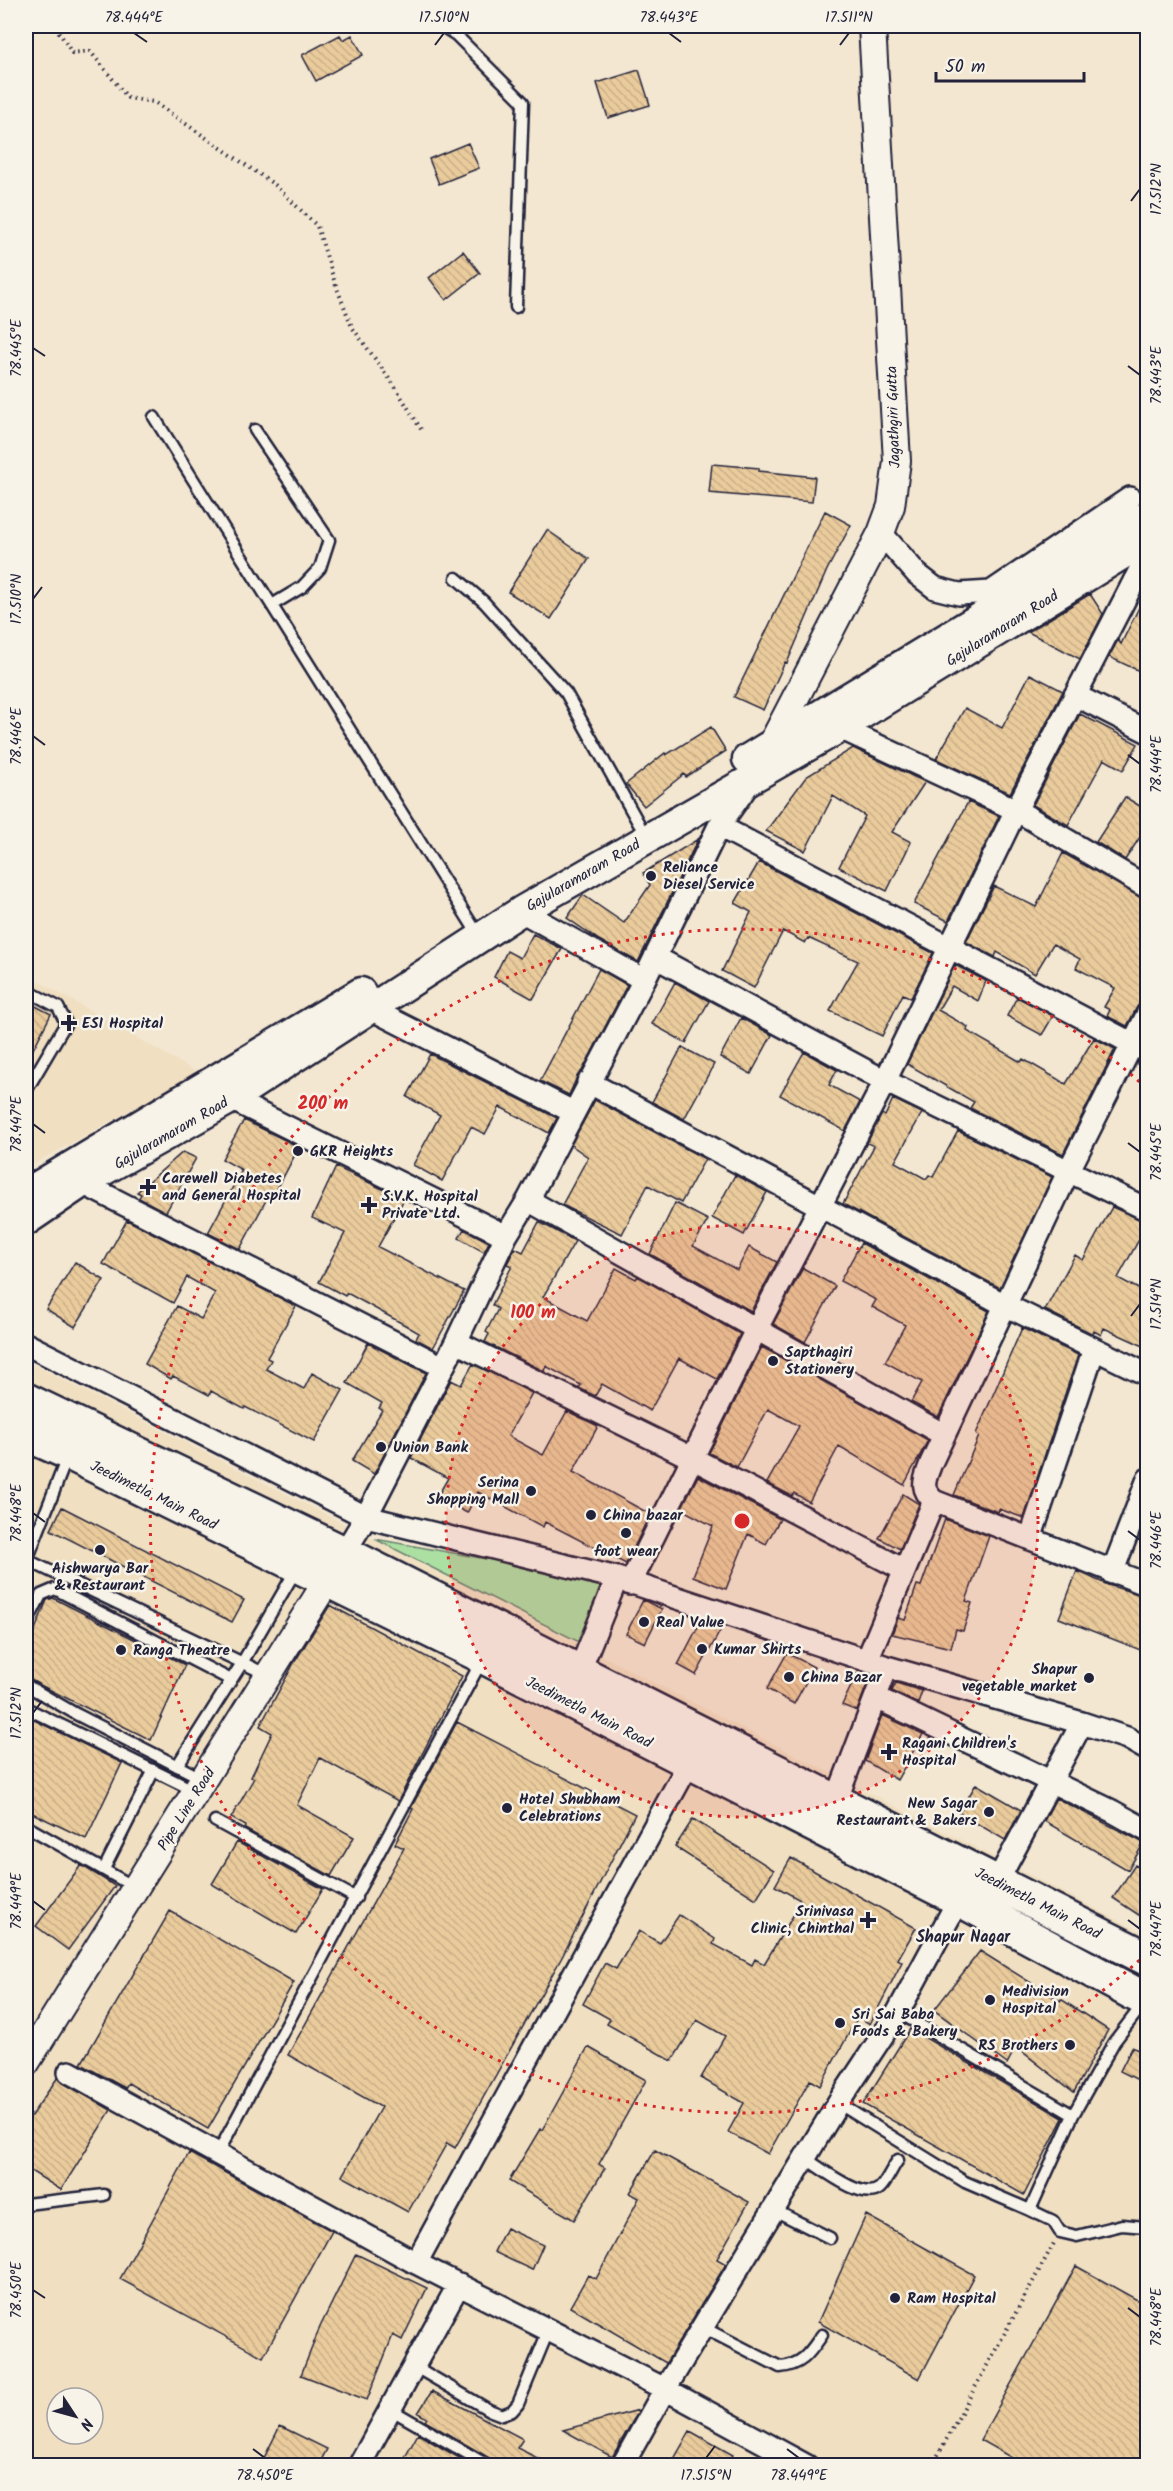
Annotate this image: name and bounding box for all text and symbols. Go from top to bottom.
text: 78.444°E [105,6,164,30]
text: 17.510°N [419,6,469,30]
text: 78.443°E [640,6,699,30]
text: 17.511°N [825,6,873,30]
scale bar [936,45,1084,83]
text: 50 m [945,53,985,82]
text: 17.512°N [1145,163,1169,215]
text: 78.445°E [5,318,29,377]
text: 78.443°E [1145,345,1169,404]
street label: Jagathgiri Gutta [880,365,908,469]
text: 17.510°N [5,574,29,624]
street label: Gajularamaram Road [941,584,1064,673]
text: 78.446°E [5,706,29,765]
text: 78.444°E [1145,734,1169,793]
street label: Gajularamaram Road [522,833,646,918]
place label: Reliance Diesel Service [663,856,755,897]
marker: Reliance Diesel Service [644,869,658,883]
place label: ESI Hospital [82,1012,163,1036]
marker: ESI Hospital [60,1014,78,1032]
text: 200 m [298,1090,349,1119]
street label: Gajularamaram Road [110,1091,234,1176]
text: 78.447°E [5,1094,29,1152]
text: 78.445°E [1145,1122,1169,1181]
place label: GKR Heights [310,1140,393,1164]
marker: GKR Heights [291,1144,305,1158]
place label: Carewell Diabetes and General Hospital [162,1167,301,1208]
marker: Carewell Diabetes and General Hospital [139,1178,157,1196]
place label: S.V.K. Hospital Private Ltd. [382,1185,478,1226]
marker: S.V.K. Hospital Private Ltd. [360,1196,378,1214]
text: 17.514°N [1145,1278,1169,1330]
text: 100 m [510,1299,556,1328]
place label: Sapthagiri Stationery [785,1341,854,1382]
marker: Sapthagiri Stationery [766,1354,780,1368]
place label: Union Bank [393,1436,468,1460]
marker: Union Bank [374,1440,388,1454]
street label: Jeedimetla Main Road [86,1455,222,1537]
place label: Serina Shopping Mall [427,1471,519,1512]
text: 78.448°E [5,1482,29,1542]
marker: Serina Shopping Mall [524,1484,538,1498]
place label: China bazar [603,1504,683,1528]
marker: China bazar [584,1508,598,1522]
text: 78.446°E [1145,1510,1169,1569]
centre of rings [732,1511,752,1531]
marker: foot wear [619,1526,633,1540]
place label: foot wear [594,1540,658,1564]
marker: Aishwarya Bar & Restaurant [93,1543,107,1557]
place label: Aishwarya Bar & Restaurant [52,1557,149,1598]
place label: Real Value [656,1611,725,1635]
marker: Real Value [637,1615,651,1629]
place label: Kumar Shirts [714,1638,801,1662]
place label: Ranga Theatre [133,1639,230,1663]
marker: Kumar Shirts [695,1642,709,1656]
marker: Ranga Theatre [114,1643,128,1657]
place label: Shapur vegetable market [962,1658,1078,1699]
place label: China Bazar [801,1666,882,1690]
marker: China Bazar [782,1670,796,1684]
street label: Jeedimetla Main Road [521,1671,657,1755]
marker: Shapur vegetable market [1082,1671,1096,1685]
text: 17.512°N [5,1687,29,1739]
place label: Ragani Children's Hospital [902,1732,1017,1773]
marker: Ragani Children's Hospital [880,1743,898,1761]
street label: Pipe Line Road [152,1763,222,1856]
place label: Hotel Shubham Celebrations [519,1788,620,1829]
place label: New Sagar Restaurant & Bakers [836,1792,978,1833]
marker: Hotel Shubham Celebrations [500,1801,514,1815]
marker: New Sagar Restaurant & Bakers [982,1805,996,1819]
street label: Jeedimetla Main Road [970,1862,1106,1946]
text: 78.449°E [5,1871,29,1930]
text: 78.447°E [1145,1899,1169,1957]
place label: Srinivasa Clinic, Chinthal [751,1900,854,1941]
marker: Srinivasa Clinic, Chinthal [859,1911,877,1929]
district label: Shapur Nagar [916,1925,1011,1950]
place label: Medivision Hospital [1002,1980,1069,2021]
marker: Medivision Hospital [983,1993,997,2007]
place label: Sri Sai Baba Foods & Bakery [852,2003,957,2044]
marker: Sri Sai Baba Foods & Bakery [833,2016,847,2030]
place label: RS Brothers [978,2034,1058,2058]
marker: RS Brothers [1063,2038,1077,2052]
text: 78.450°E [5,2260,29,2319]
text: 78.448°E [1145,2286,1169,2346]
place label: Ram Hospital [907,2287,996,2311]
marker: Ram Hospital [888,2291,902,2305]
north arrow [45,2386,105,2446]
text: N [73,2412,99,2435]
text: 78.450°E [236,2464,295,2488]
text: 17.515°N [680,2464,732,2488]
text: 78.449°E [770,2464,829,2488]

